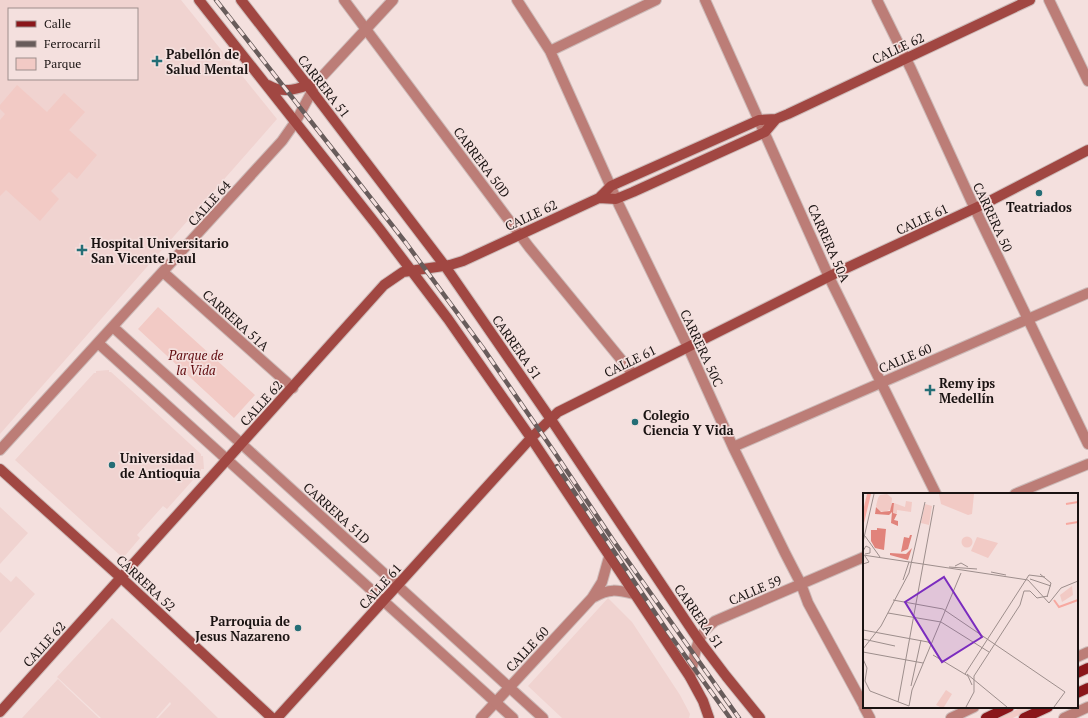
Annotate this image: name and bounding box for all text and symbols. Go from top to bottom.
legend [8,8,138,80]
text: Calle [44,16,71,31]
street label: CALLE 62 [869,28,927,68]
text: Ferrocarril [44,36,101,51]
place label: Pabellón de Salud Mental [166,45,248,78]
street label: CARRERA 51 [294,51,354,121]
marker: Pabellón de Salud Mental [151,55,163,67]
text: Parque [44,56,81,71]
street label: CARRERA 50D [449,123,515,201]
street label: CALLE 64 [184,176,234,230]
street label: CARRERA 50 [969,179,1017,255]
marker: Teatriados [1034,188,1044,198]
street label: CALLE 62 [502,195,560,235]
place label: Teatriados [1006,198,1072,216]
street label: CALLE 61 [893,199,951,239]
street label: CARRERA 50A [804,201,854,285]
place label: Hospital Universitario San Vicente Paul [91,234,229,267]
marker: Hospital Universitario San Vicente Paul [76,244,88,256]
street label: CARRERA 51A [199,285,273,355]
street label: CARRERA 50C [676,306,728,390]
street label: CARRERA 51 [488,311,546,383]
street label: CALLE 60 [876,339,934,377]
street label: CALLE 61 [601,341,659,381]
park label: Parque de la Vida [167,346,224,379]
place label: Remy ips Medellín [939,374,995,407]
street label: CALLE 62 [236,376,286,430]
marker: Remy ips Medellín [924,384,936,396]
place label: Colegio Ciencia Y Vida [643,406,735,439]
marker: Colegio Ciencia Y Vida [630,417,640,427]
place label: Universidad de Antioquia [120,449,201,482]
marker: Universidad de Antioquia [107,460,117,470]
street label: CARRERA 51D [300,478,374,548]
inset map [863,493,1078,708]
street label: CARRERA 52 [112,551,180,615]
street label: CALLE 61 [355,559,405,613]
street label: CALLE 59 [726,571,784,609]
street label: CARRERA 51 [670,580,728,652]
place label: Parroquia de Jesus Nazareno [195,612,290,645]
street label: CALLE 62 [19,617,69,671]
street label: CALLE 60 [501,622,553,676]
marker: Parroquia de Jesus Nazareno [293,623,303,633]

